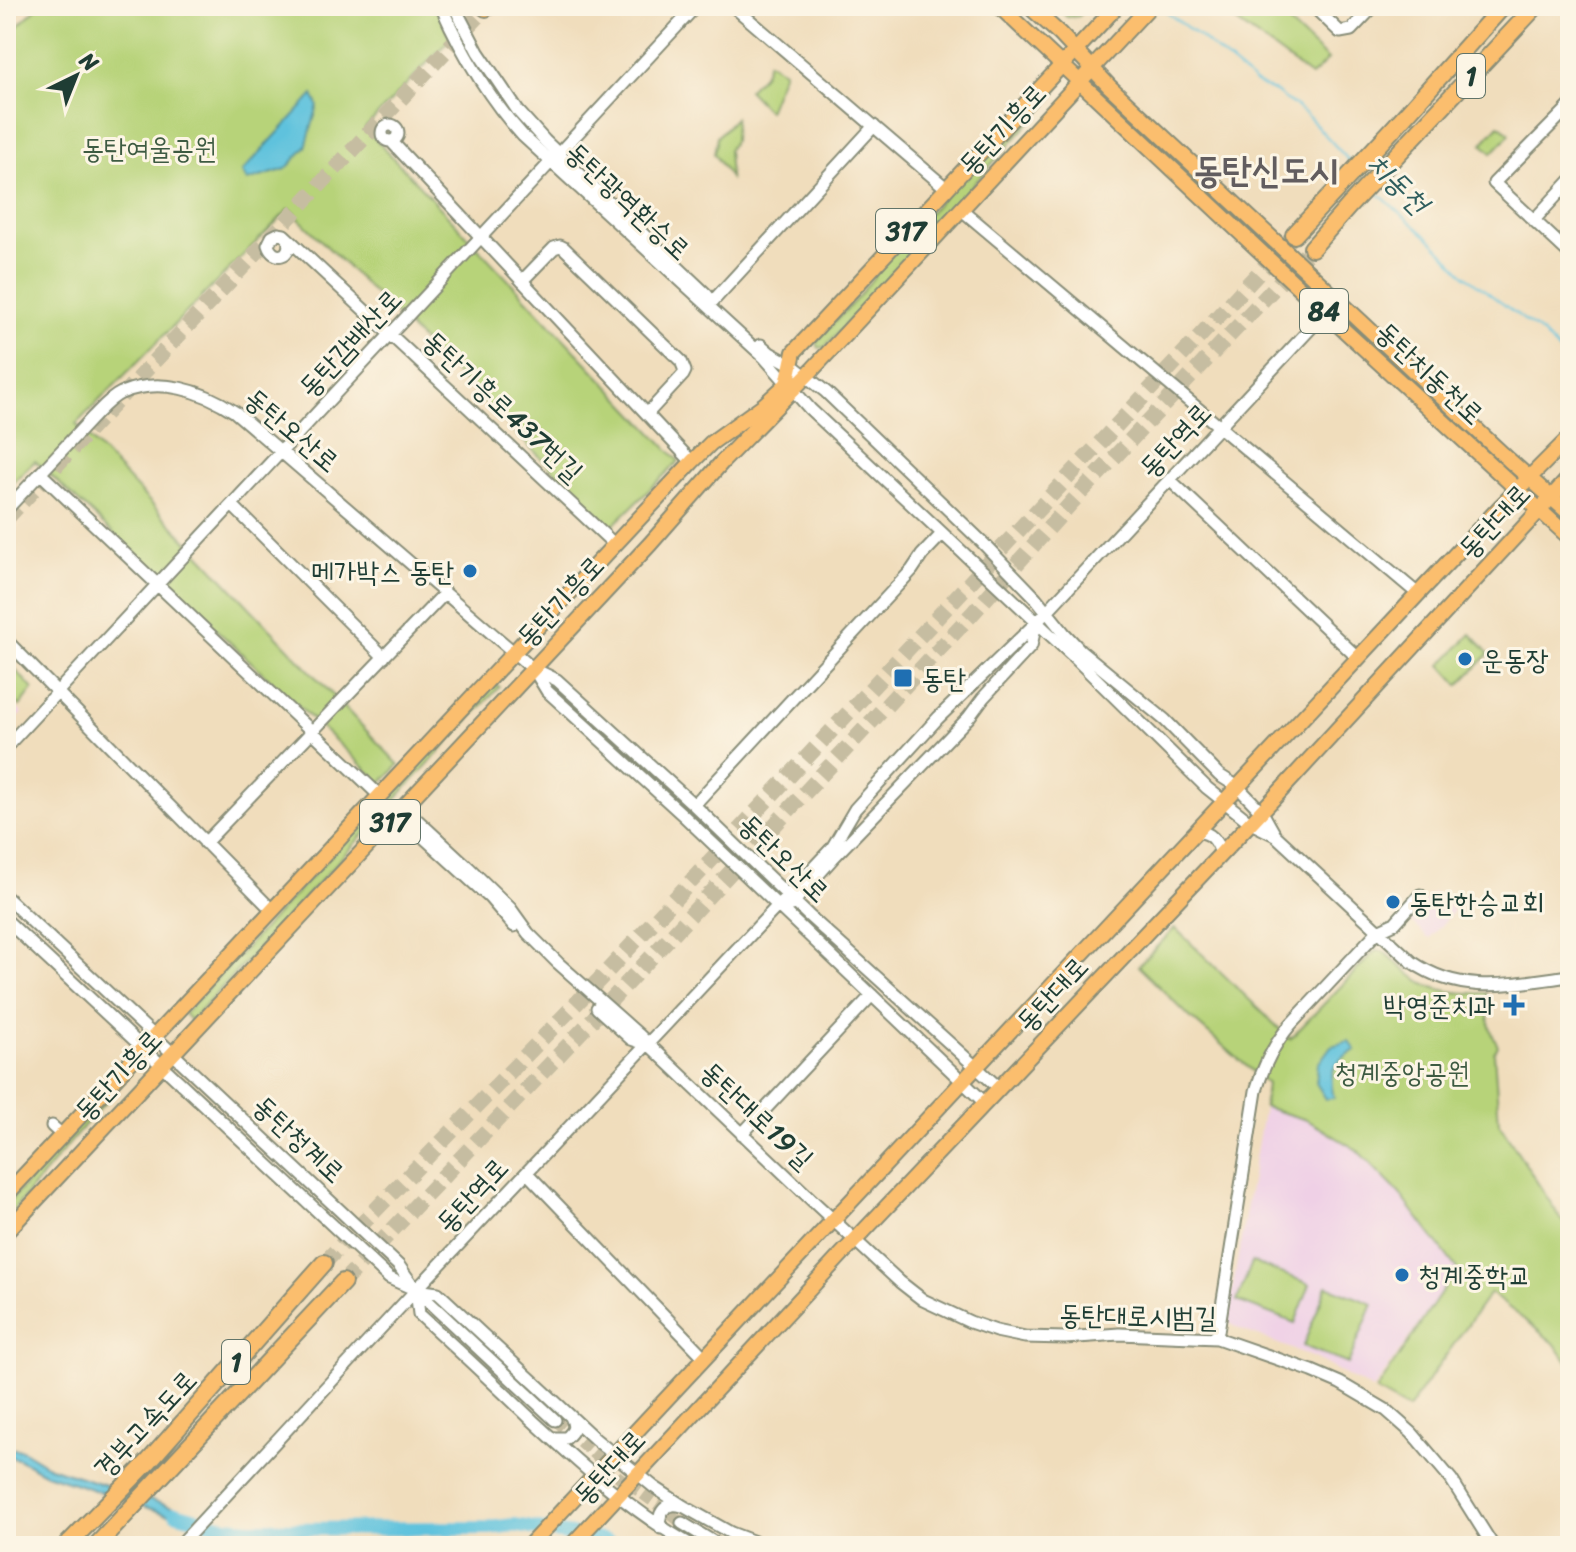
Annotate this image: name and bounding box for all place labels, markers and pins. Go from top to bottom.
place label: 메가박스 동탄 [312,547,454,596]
marker: 메가박스 동탄 [461,562,479,580]
place label: 운동장 [1481,635,1549,684]
marker: 운동장 [1456,650,1474,668]
place label: 동탄 [921,654,967,703]
marker: 동탄 [892,667,914,689]
place label: 동탄한승교회 [1409,878,1544,927]
marker: 동탄한승교회 [1384,893,1402,911]
place label: 박영준치과 [1383,981,1496,1030]
marker: 박영준치과 [1503,994,1525,1016]
place label: 청계중학교 [1418,1251,1531,1300]
marker: 청계중학교 [1393,1266,1411,1284]

